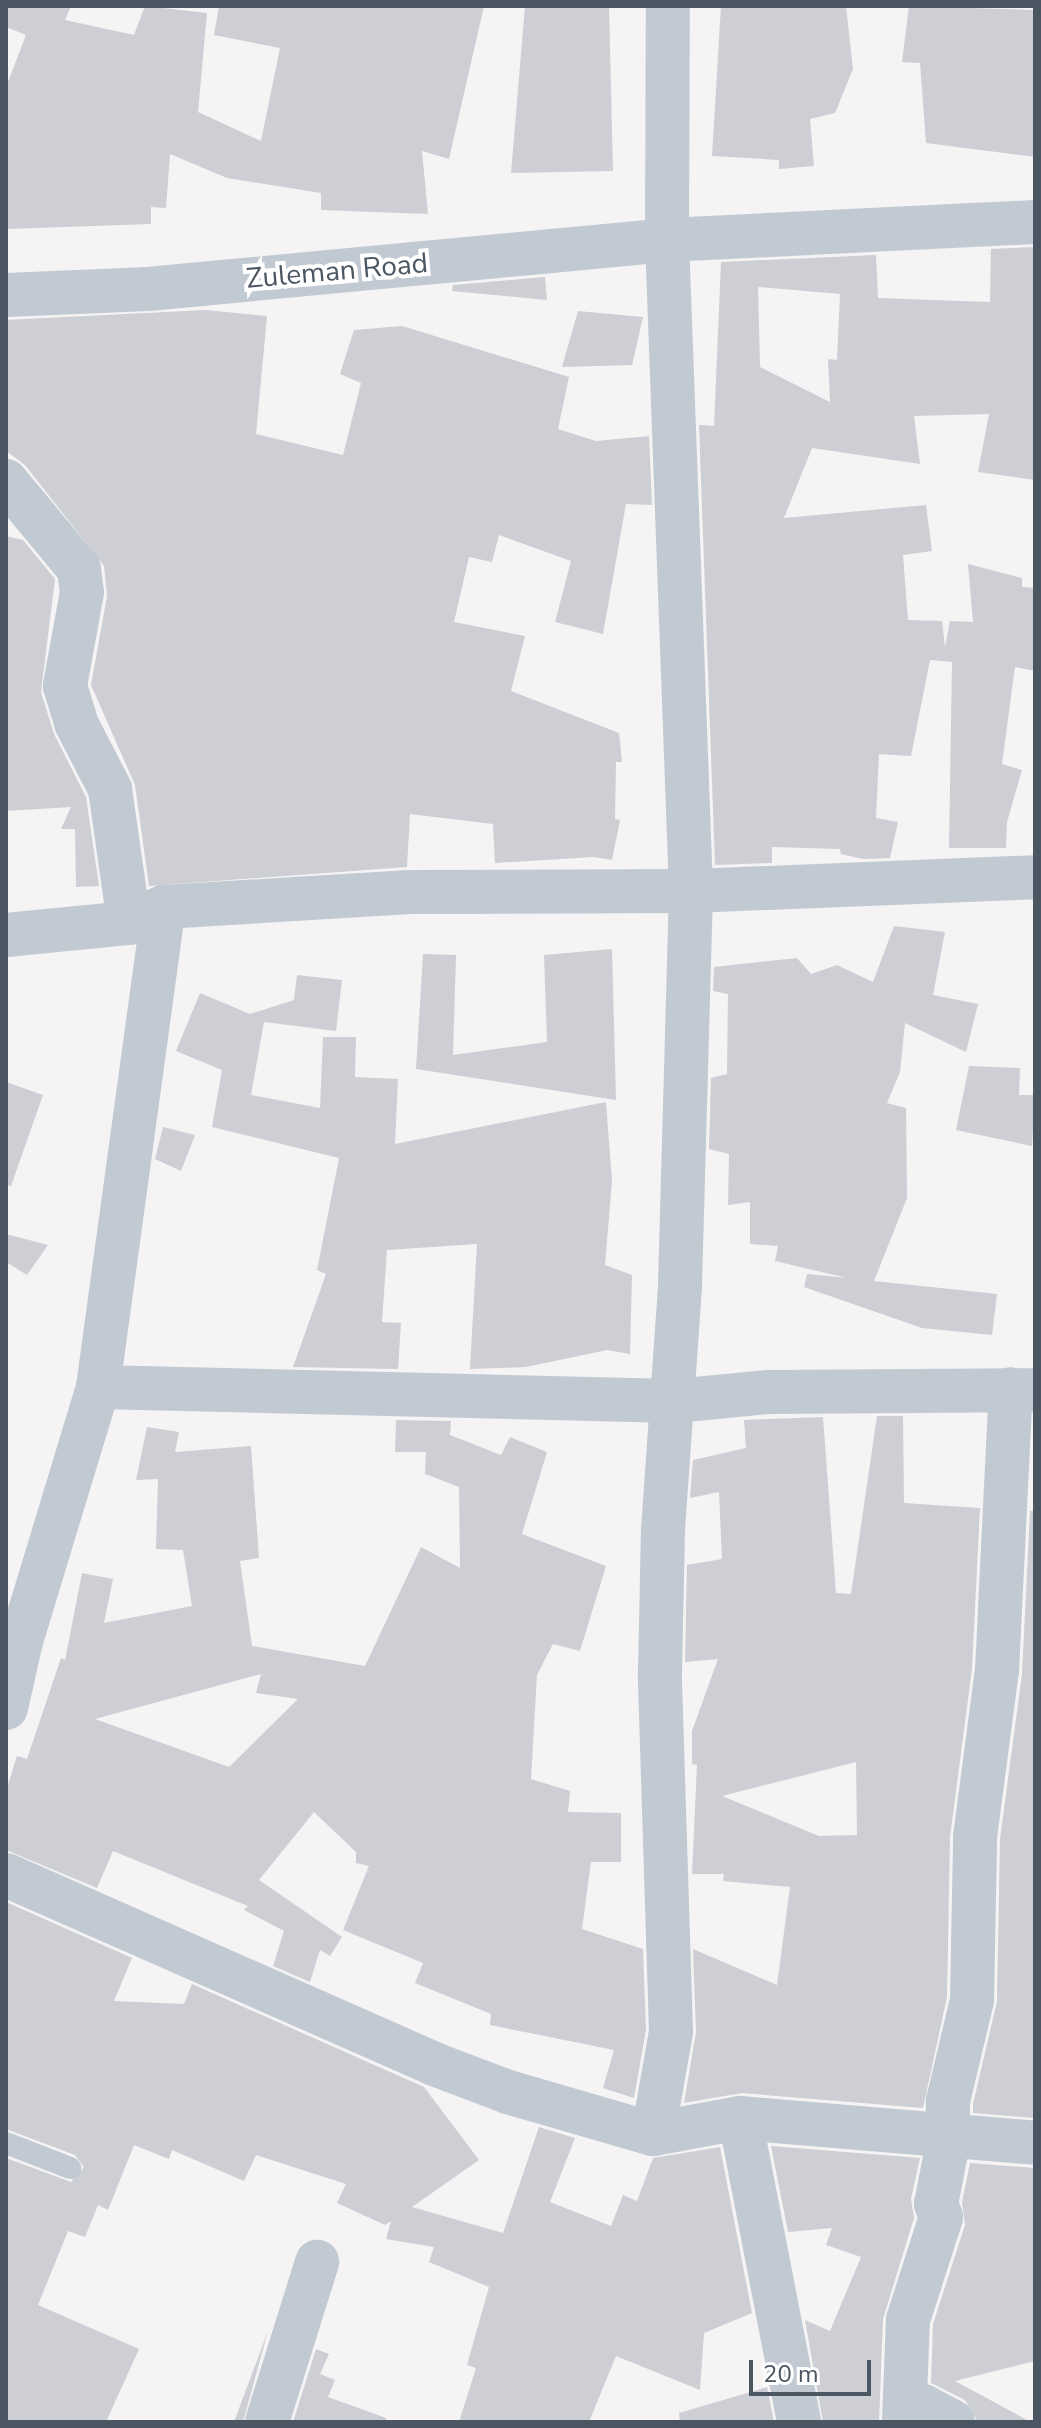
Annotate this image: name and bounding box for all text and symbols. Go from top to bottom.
street label: Zuleman Road [245,246,429,296]
scale bar [753,2344,875,2394]
text: 20 m [763,2358,819,2390]

